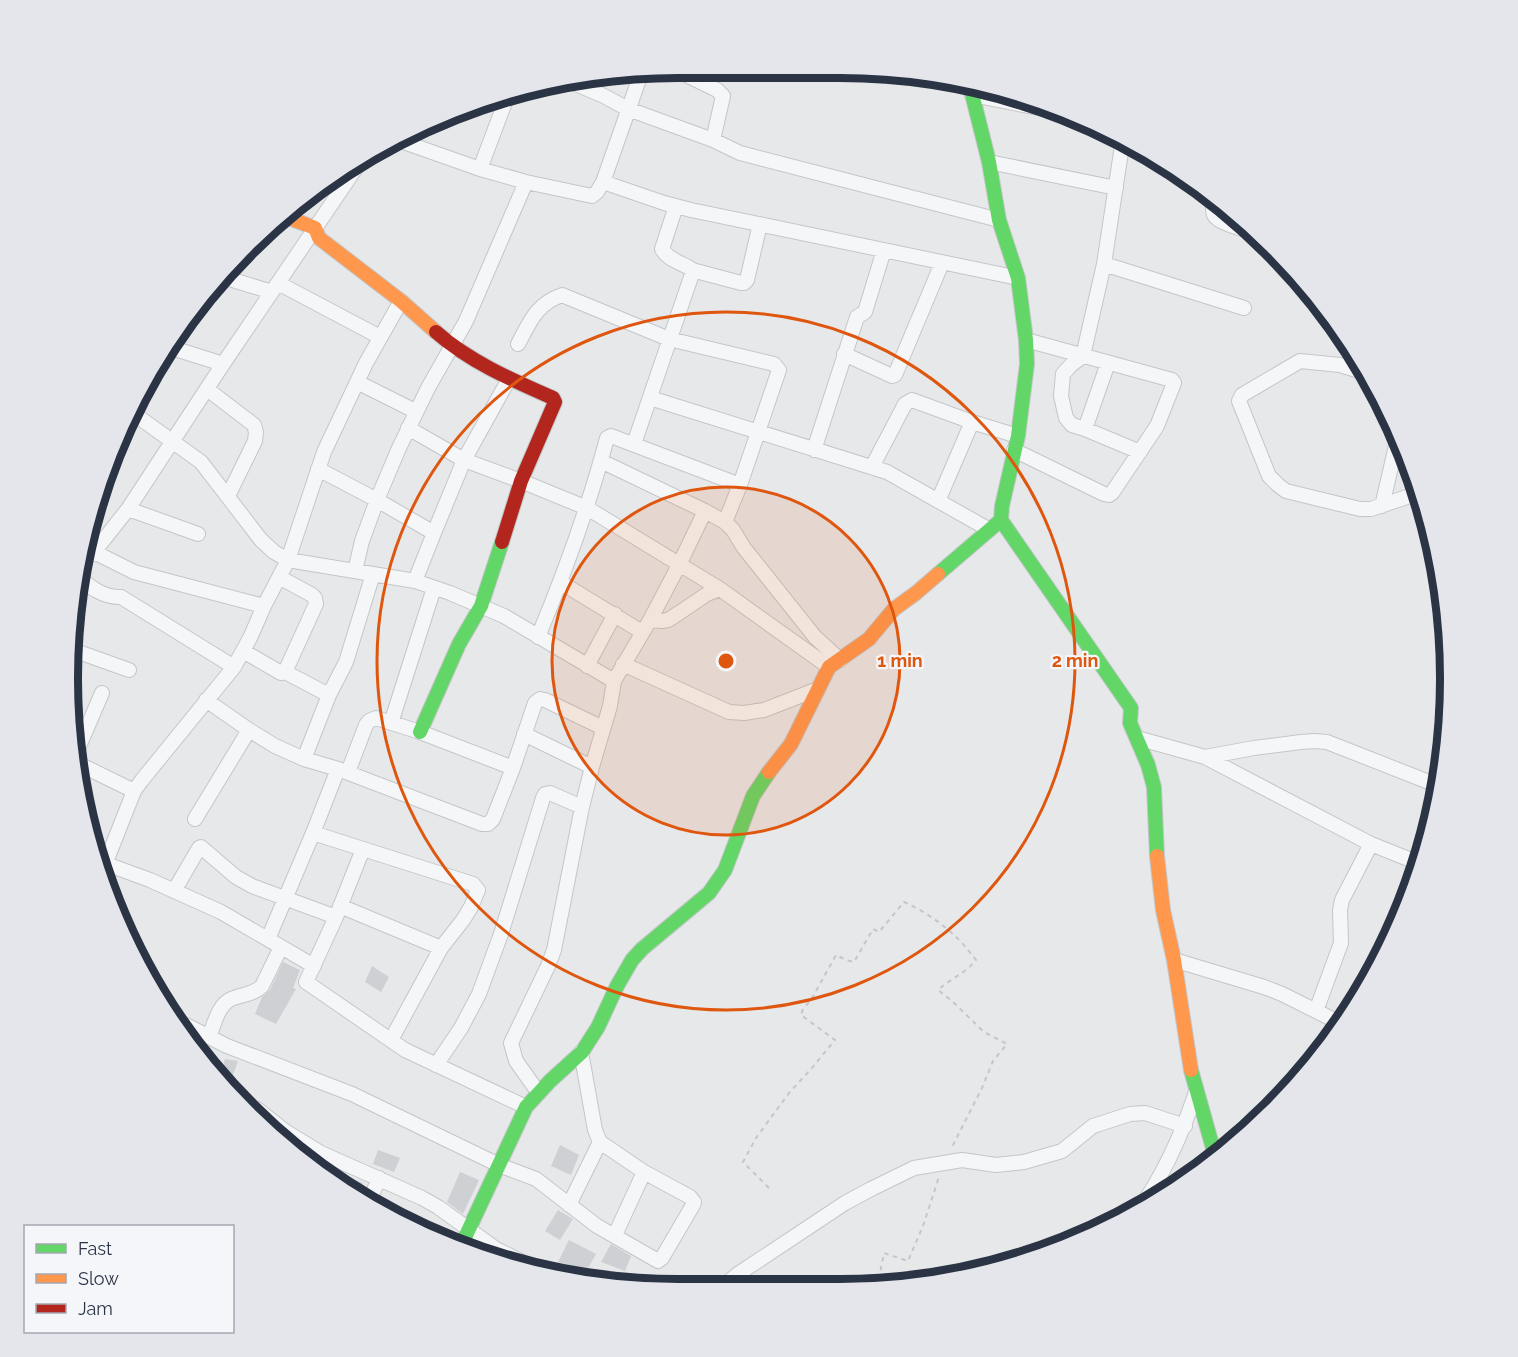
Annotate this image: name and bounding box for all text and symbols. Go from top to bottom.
text: 1 min [877,650,923,671]
text: 2 min [1052,650,1098,671]
centre of rings [716,651,736,671]
legend [24,1225,234,1333]
text: Fast [78,1238,112,1259]
text: Slow [78,1268,119,1289]
text: Jam [78,1298,113,1319]

